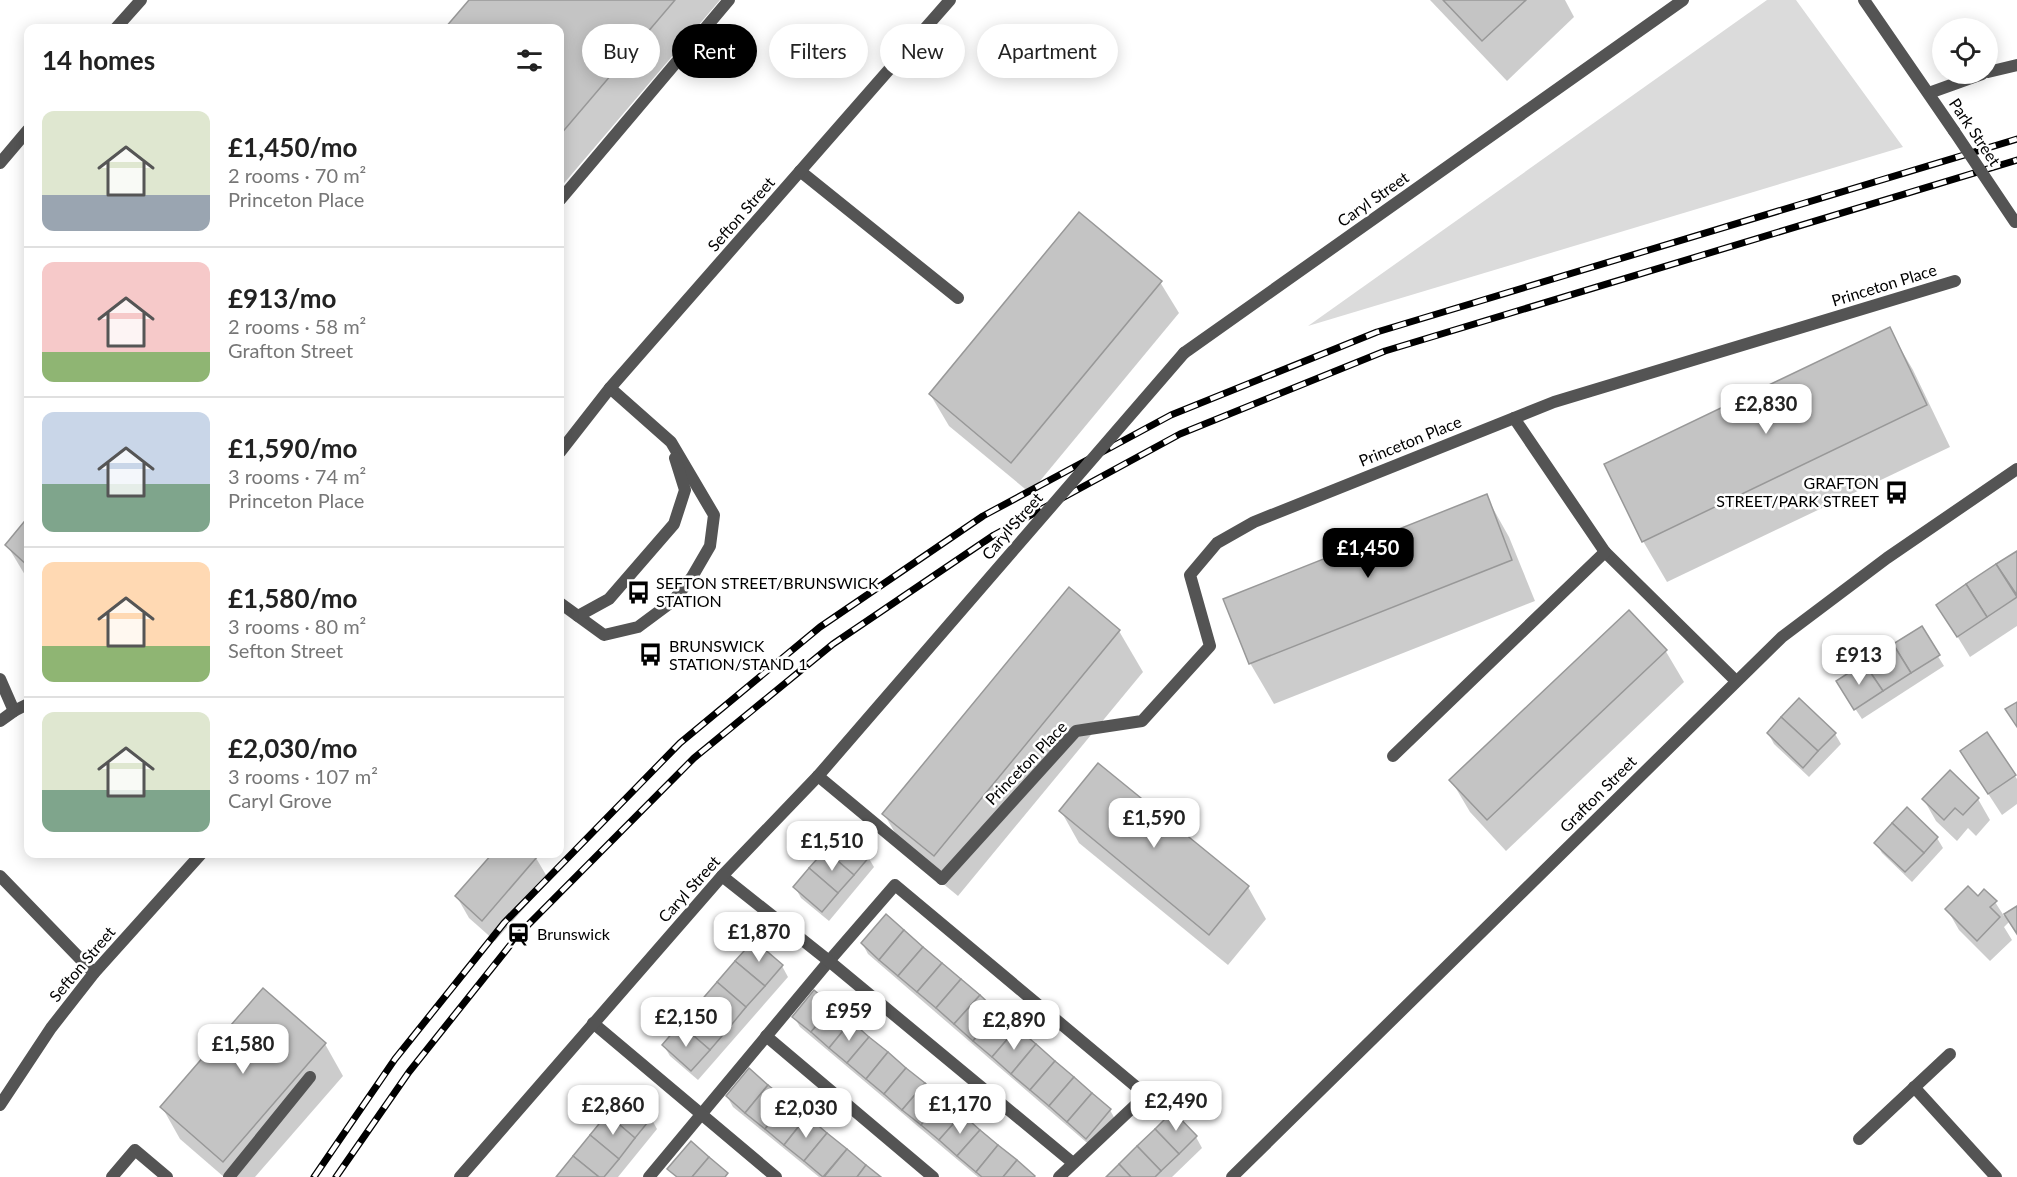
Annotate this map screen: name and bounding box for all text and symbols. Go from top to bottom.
map controls [1932,18,1998,84]
button: locate [1932,18,1998,84]
chip: Buy [582,24,660,78]
chip: Rent [672,24,757,78]
chip: Filters [769,24,868,78]
chip: New [880,24,965,78]
chip: Apartment [977,24,1118,78]
text: 14 homes [42,44,155,76]
icon: filters [513,44,546,77]
street label: Park Street [1946,94,2005,169]
text: £1,450/mo [228,131,358,163]
icon: home [90,135,162,207]
text: 2 rooms · 70 m² [228,163,366,187]
street label: Caryl Street [1333,167,1412,230]
street label: Sefton Street [703,172,778,255]
text: Princeton Place [228,187,364,211]
street label: Princeton Place [1829,260,1939,310]
text: £913/mo [228,282,336,314]
icon: home [90,286,162,358]
text: 2 rooms · 58 m² [228,314,366,338]
text: Grafton Street [228,338,353,362]
pin: £2,830 [1717,384,1815,435]
text: £2,830 [1735,391,1797,415]
street label: Princeton Place [1356,411,1464,470]
text: £1,590/mo [228,432,358,464]
icon: home [90,436,162,508]
text: 3 rooms · 74 m² [228,464,366,488]
place label: GRAFTON STREET/PARK STREET [1716,473,1880,510]
bus stop icon: GRAFTON STREET/PARK STREET [1884,479,1910,505]
text: Princeton Place [228,488,364,512]
street label: Caryl Street [977,488,1046,563]
pin: £1,450 [1319,528,1417,579]
text: £1,450 [1337,535,1399,559]
place label: SEFTON STREET/BRUNSWICK STATION [656,573,879,610]
bus stop icon: SEFTON STREET/BRUNSWICK STATION [625,579,651,605]
text: £1,580/mo [228,582,358,614]
icon: home [90,586,162,658]
text: 3 rooms · 80 m² [228,614,366,638]
pin: £913 [1823,635,1895,686]
place label: BRUNSWICK STATION/STAND 1 [669,636,808,673]
text: Sefton Street [228,638,343,662]
bus stop icon: BRUNSWICK STATION/STAND 1 [638,642,664,668]
text: £913 [1836,642,1882,666]
street label: Princeton Place [981,717,1070,808]
text: £2,030/mo [228,732,358,764]
icon: home [90,736,162,808]
street label: Grafton Street [1555,751,1640,836]
text: 3 rooms · 107 m² [228,764,378,788]
text: Caryl Grove [228,788,332,812]
pin: £1,590 [1105,798,1203,849]
text: £1,590 [1123,805,1185,829]
pin: £1,510 [783,821,881,872]
text: £1,510 [801,828,863,852]
street label: Caryl Street [654,851,724,926]
pin: £1,870 [710,912,808,963]
text: £1,870 [728,919,790,943]
station icon: Brunswick [506,921,532,947]
street label: Sefton Street [45,922,119,1005]
place label: Brunswick [537,924,611,943]
pin: £959 [813,991,885,1042]
pin: £2,150 [637,997,735,1048]
text: £959 [826,998,872,1022]
pin: £2,890 [965,1000,1063,1051]
text: £2,150 [655,1004,717,1028]
text: £2,890 [983,1007,1045,1031]
pin: £1,580 [194,1024,292,1075]
text: £1,580 [212,1031,274,1055]
pin: £2,490 [1127,1081,1225,1132]
pin: £1,170 [911,1084,1009,1135]
pin: £2,860 [564,1085,662,1136]
pin: £2,030 [757,1088,855,1139]
text: £2,490 [1145,1088,1207,1112]
text: £1,170 [929,1091,991,1115]
text: £2,860 [582,1092,644,1116]
text: £2,030 [775,1095,837,1119]

